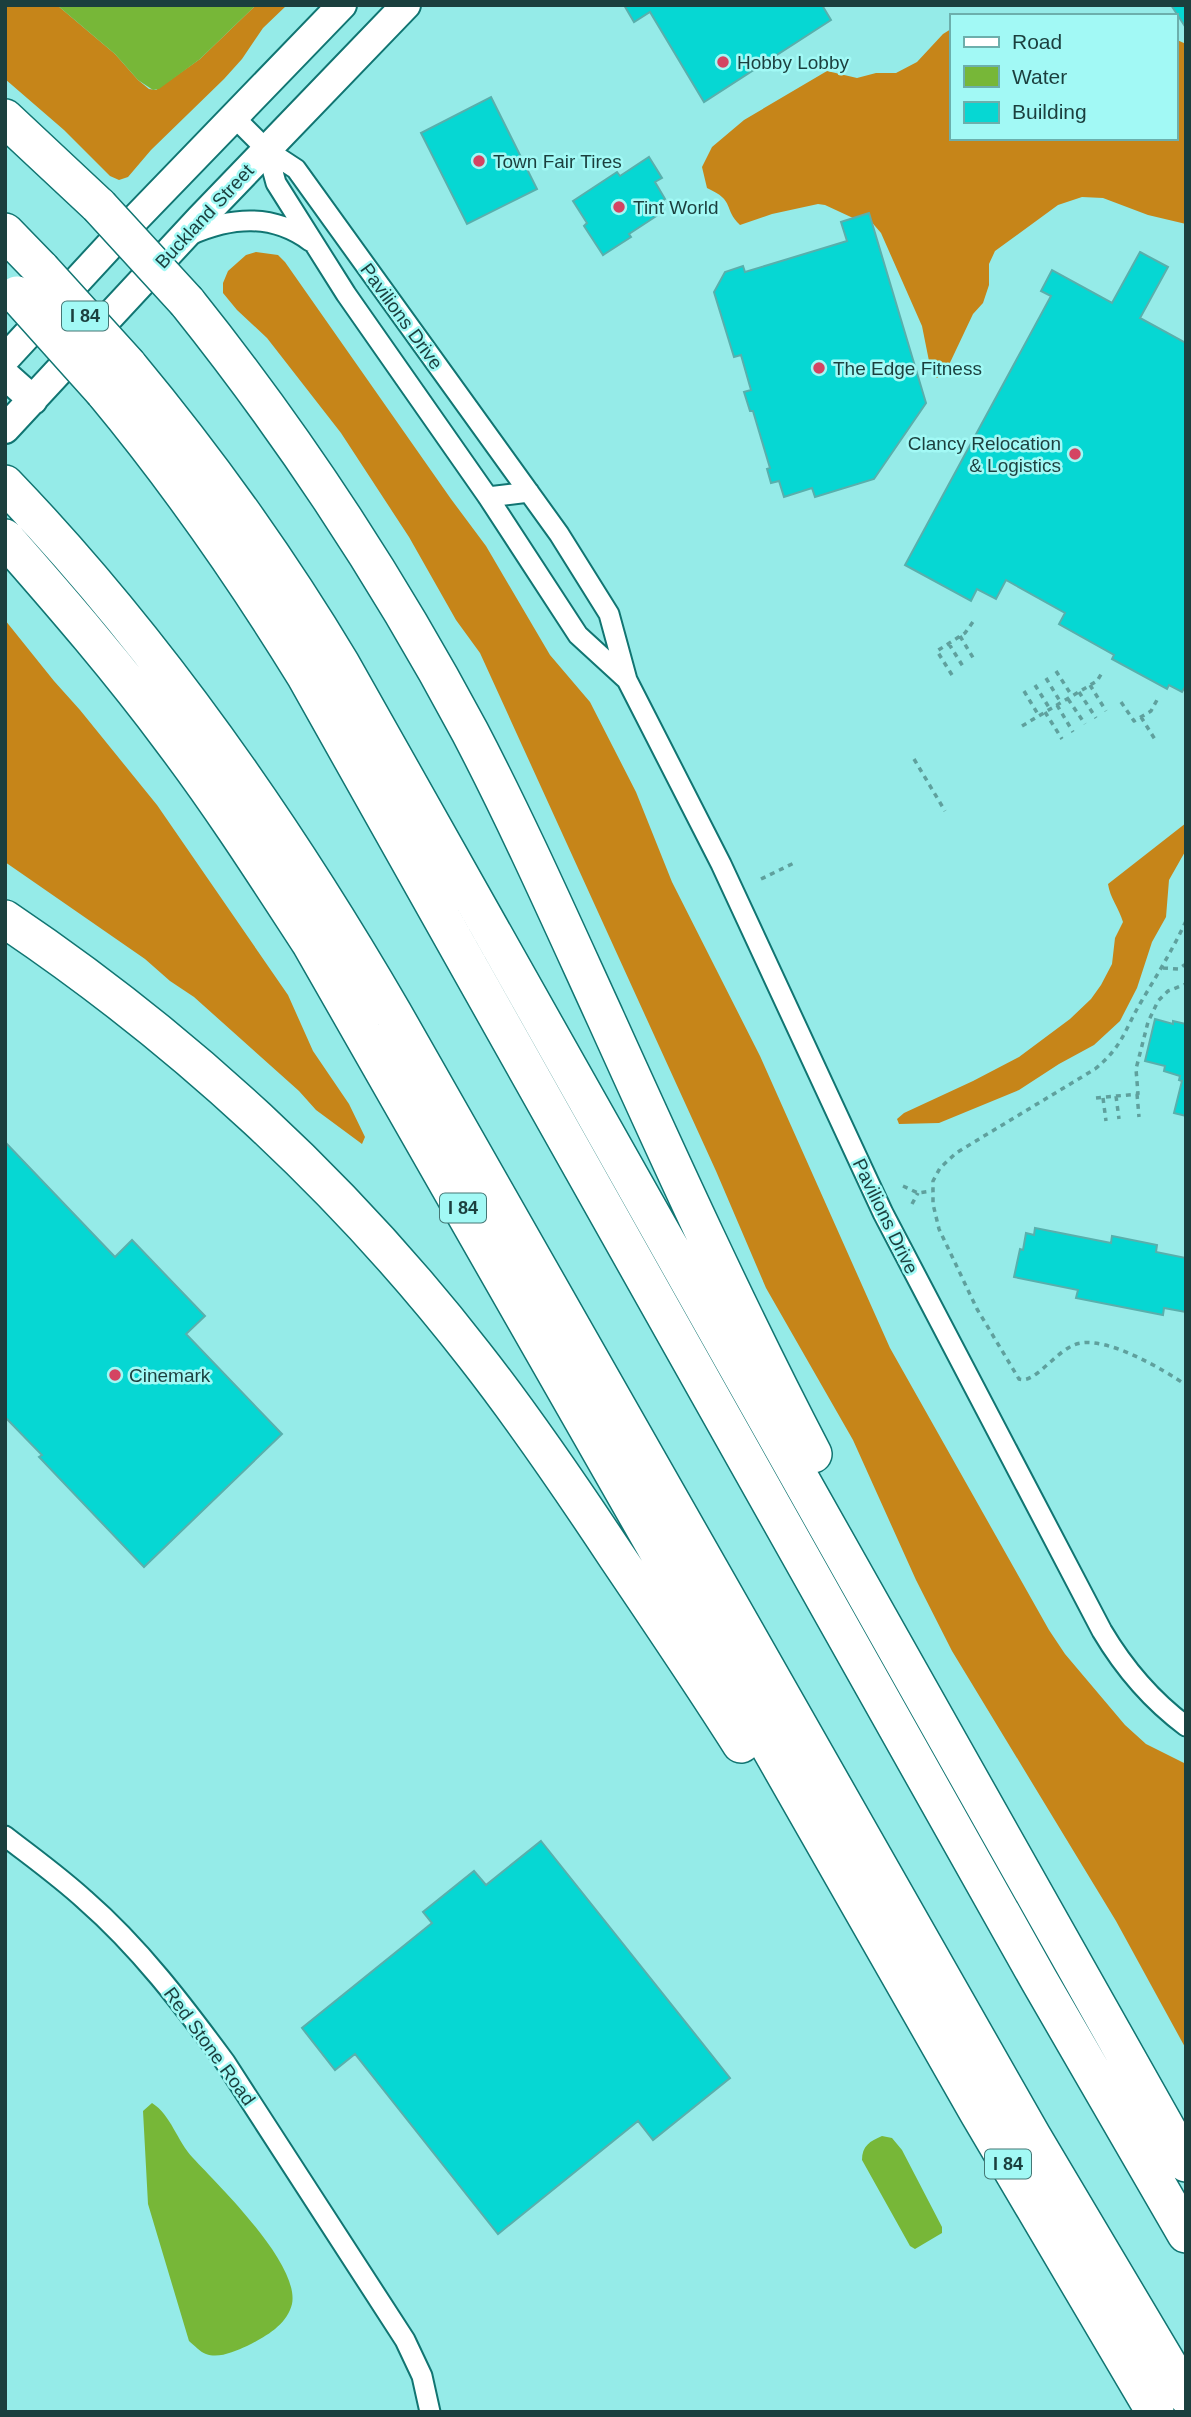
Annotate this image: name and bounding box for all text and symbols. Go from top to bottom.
legend [950,14,1177,140]
text: Road [1012,30,1062,53]
place label: Hobby Lobby [737,52,849,73]
marker: Hobby Lobby [715,54,731,70]
text: Water [1012,65,1067,88]
text: Building [1012,100,1087,123]
place label: Town Fair Tires [493,151,622,172]
marker: Town Fair Tires [471,153,487,169]
street label: Buckland Street [151,160,258,273]
place label: Tint World [633,197,719,218]
marker: Tint World [611,199,627,215]
street label: Pavilions Drive [356,259,447,373]
road number: I 84 [62,302,108,330]
place label: The Edge Fitness [833,358,982,379]
marker: The Edge Fitness [811,360,827,376]
place label: Clancy Relocation & Logistics [908,433,1061,476]
marker: Clancy Relocation & Logistics [1067,446,1083,462]
street label: Pavilions Drive [849,1155,923,1277]
road number: I 84 [440,1194,486,1223]
place label: Cinemark [129,1365,211,1386]
marker: Cinemark [107,1367,123,1383]
street label: Red Stone Road [160,1983,259,2109]
road number: I 84 [985,2150,1031,2178]

